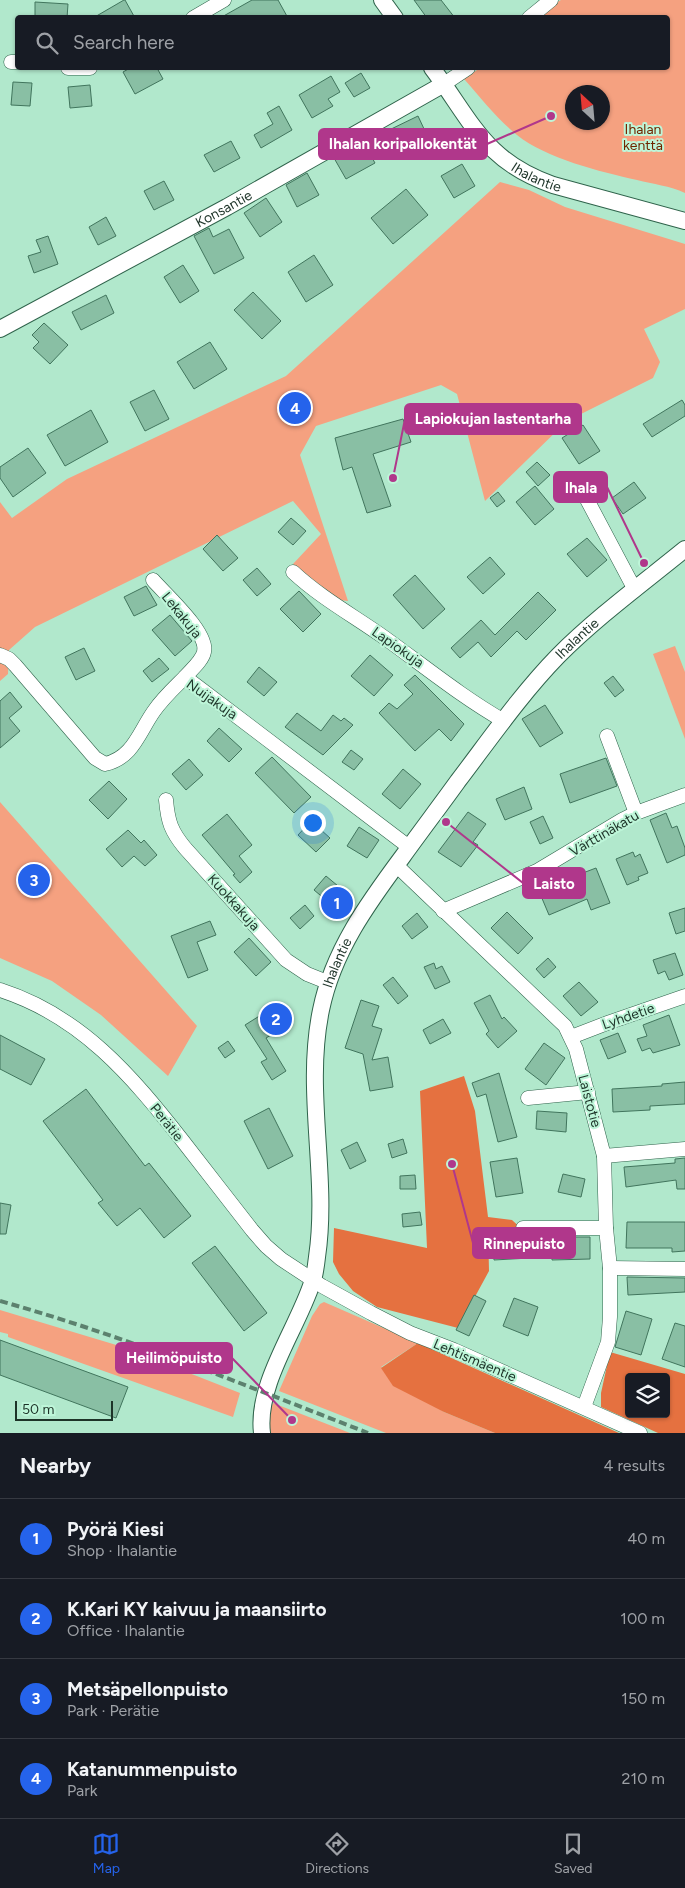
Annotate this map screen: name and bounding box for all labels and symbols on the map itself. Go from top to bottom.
north arrow [565,85,610,130]
park label: Ihalan kenttä [623,121,663,154]
callout: Ihalan koripallokentät [319,129,487,159]
text: Ihalan koripallokentät [329,135,477,153]
street label: Ihalantie [508,159,563,196]
street label: Konsantie [193,186,256,231]
pin: 4 [279,389,311,427]
callout: Lapiokujan lastentarha [405,404,581,434]
text: Lapiokujan lastentarha [415,410,571,428]
callout: Ihala [554,472,607,502]
text: Ihala [565,479,597,497]
street label: Lekakuja [158,589,205,642]
street label: Ihalantie [552,614,603,663]
street label: Lapiokuja [368,623,427,671]
street label: Nuijakuja [183,676,240,723]
street label: Värttinäkatu [567,807,642,860]
your location [300,810,326,836]
pin: 3 [18,861,50,899]
callout: Laisto [523,868,585,898]
street label: Kuokkakuja [204,870,264,934]
text: Laisto [533,875,575,893]
pin: 1 [321,884,353,922]
street label: Ihalantie [319,935,356,990]
street label: Lyhdetie [600,999,657,1033]
pin: 2 [260,1000,292,1038]
street label: Laistotie [574,1073,605,1130]
street label: Perätie [146,1100,187,1145]
callout: Rinnepuisto [473,1228,575,1258]
text: Rinnepuisto [483,1235,565,1253]
street label: Lehtismäentie [431,1335,519,1386]
callout: Heilimöpuisto [116,1343,232,1373]
text: Heilimöpuisto [126,1349,222,1367]
scale bar [15,1398,112,1421]

